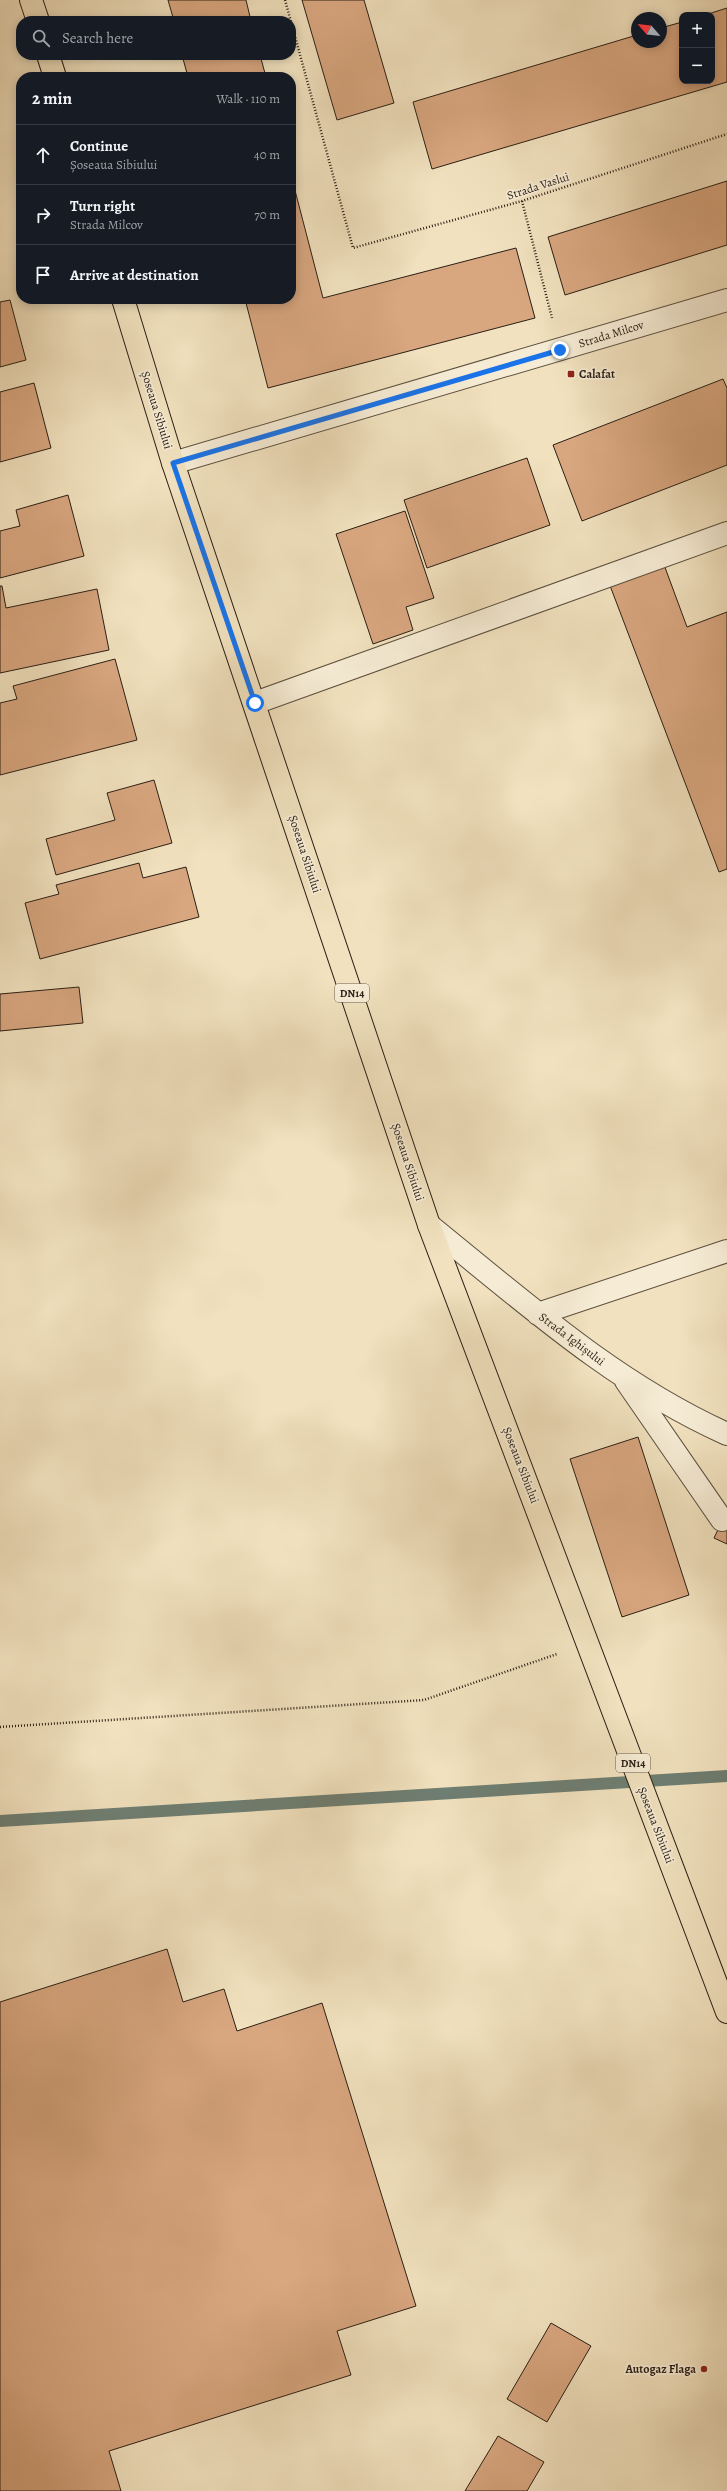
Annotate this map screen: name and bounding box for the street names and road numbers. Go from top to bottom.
street label: Strada Vaslui [505,168,571,204]
street label: Strada Milcov [577,316,646,351]
street label: Șoseaua Sibiului [138,369,176,451]
street label: Șoseaua Sibiului [285,813,325,895]
road number: DN14 [335,984,369,1002]
street label: Șoseaua Sibiului [388,1121,428,1203]
street label: Strada Ighișului [536,1309,608,1369]
street label: Șoseaua Sibiului [499,1424,543,1506]
road number: DN14 [616,1754,650,1772]
street label: Șoseaua Sibiului [634,1784,678,1866]

